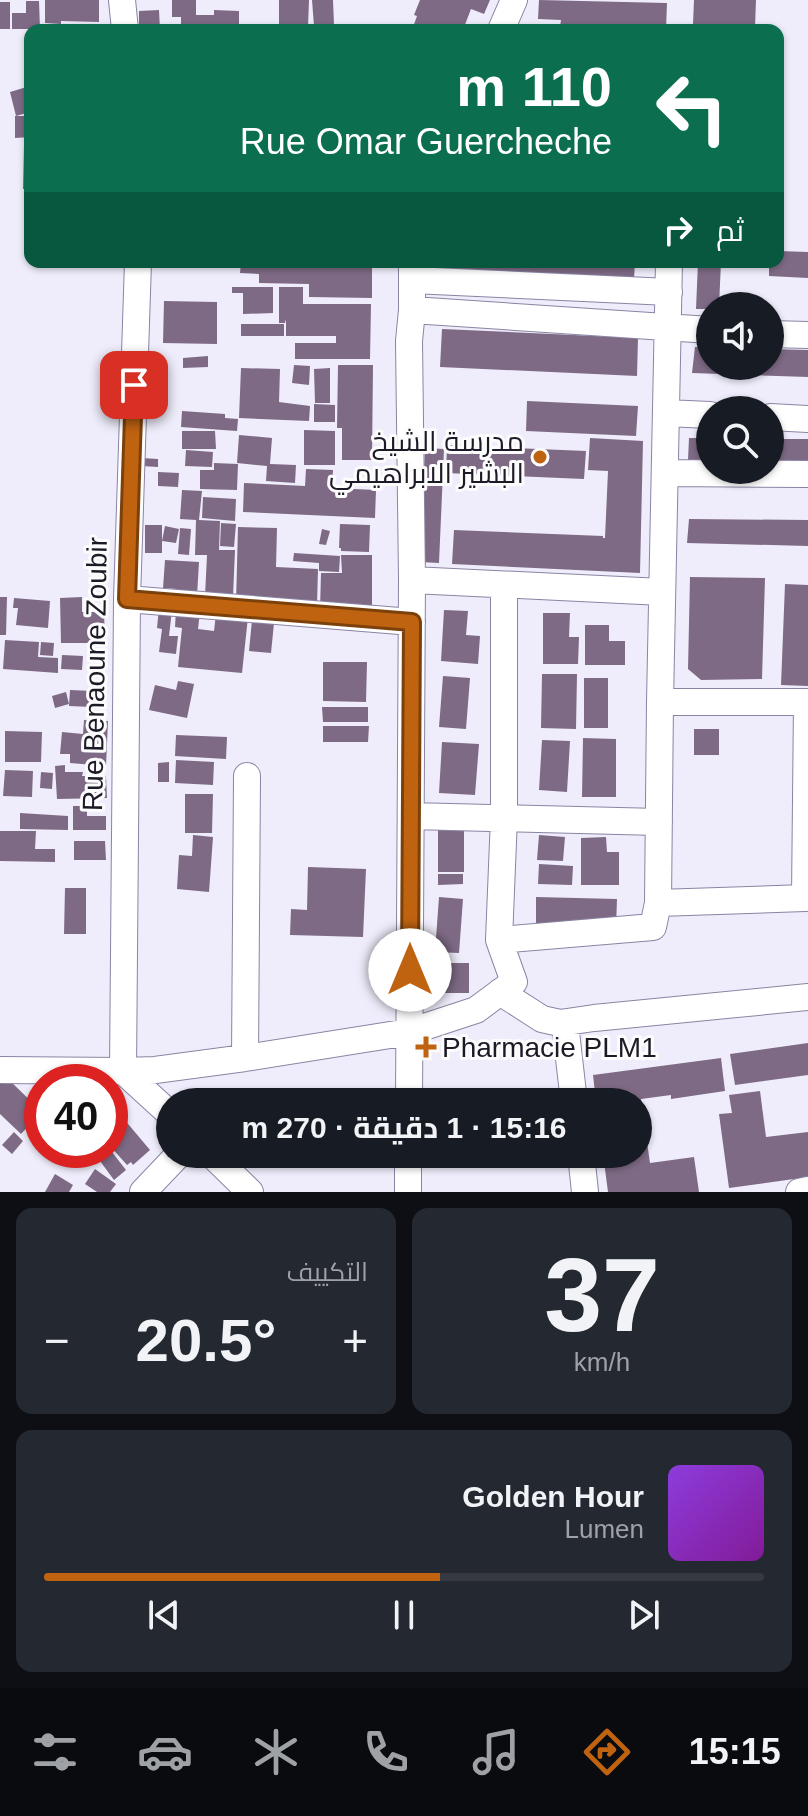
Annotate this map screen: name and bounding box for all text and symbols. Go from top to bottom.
text: 110 m [456,55,612,118]
icon: left [640,56,744,160]
text: Rue Omar Guercheche [240,121,612,162]
icon: right [656,208,700,252]
text: ثم [716,214,744,247]
map controls [696,292,784,484]
button: sound [696,292,784,380]
pin [100,351,168,419]
icon: arrive [112,363,156,407]
button: search [696,396,784,484]
place label: مدرسة الشيخ البشير الابراهيمي [329,426,524,495]
marker: مدرسة الشيخ البشير الابراهيمي [531,448,549,466]
street label: Rue Benaoune Zoubir [77,537,113,811]
position arrow [368,928,452,1012]
place label: Pharmacie PLM1 [442,1032,657,1063]
marker: Pharmacie PLM1 [417,1038,435,1056]
speed limit sign: 40 [24,1064,128,1168]
text: 15:16 · 1 دقيقة · 270 m [242,1111,567,1144]
text: 37 [544,1237,660,1353]
text: التكييف [286,1257,368,1287]
text: 20.5° [136,1307,276,1374]
text: − [44,1316,70,1365]
text: + [342,1316,368,1365]
text: km/h [574,1347,630,1377]
text: Golden Hour [462,1480,644,1513]
text: Lumen [565,1514,644,1544]
icon: previous [142,1593,186,1637]
icon: pause [382,1593,426,1637]
icon: next [622,1593,666,1637]
icon: filters [27,1724,83,1780]
icon: car [137,1724,193,1780]
icon: climate [248,1724,304,1780]
icon: phone [358,1724,414,1780]
icon: music [468,1724,524,1780]
icon: directions [579,1724,635,1780]
text: 15:15 [689,1731,781,1772]

